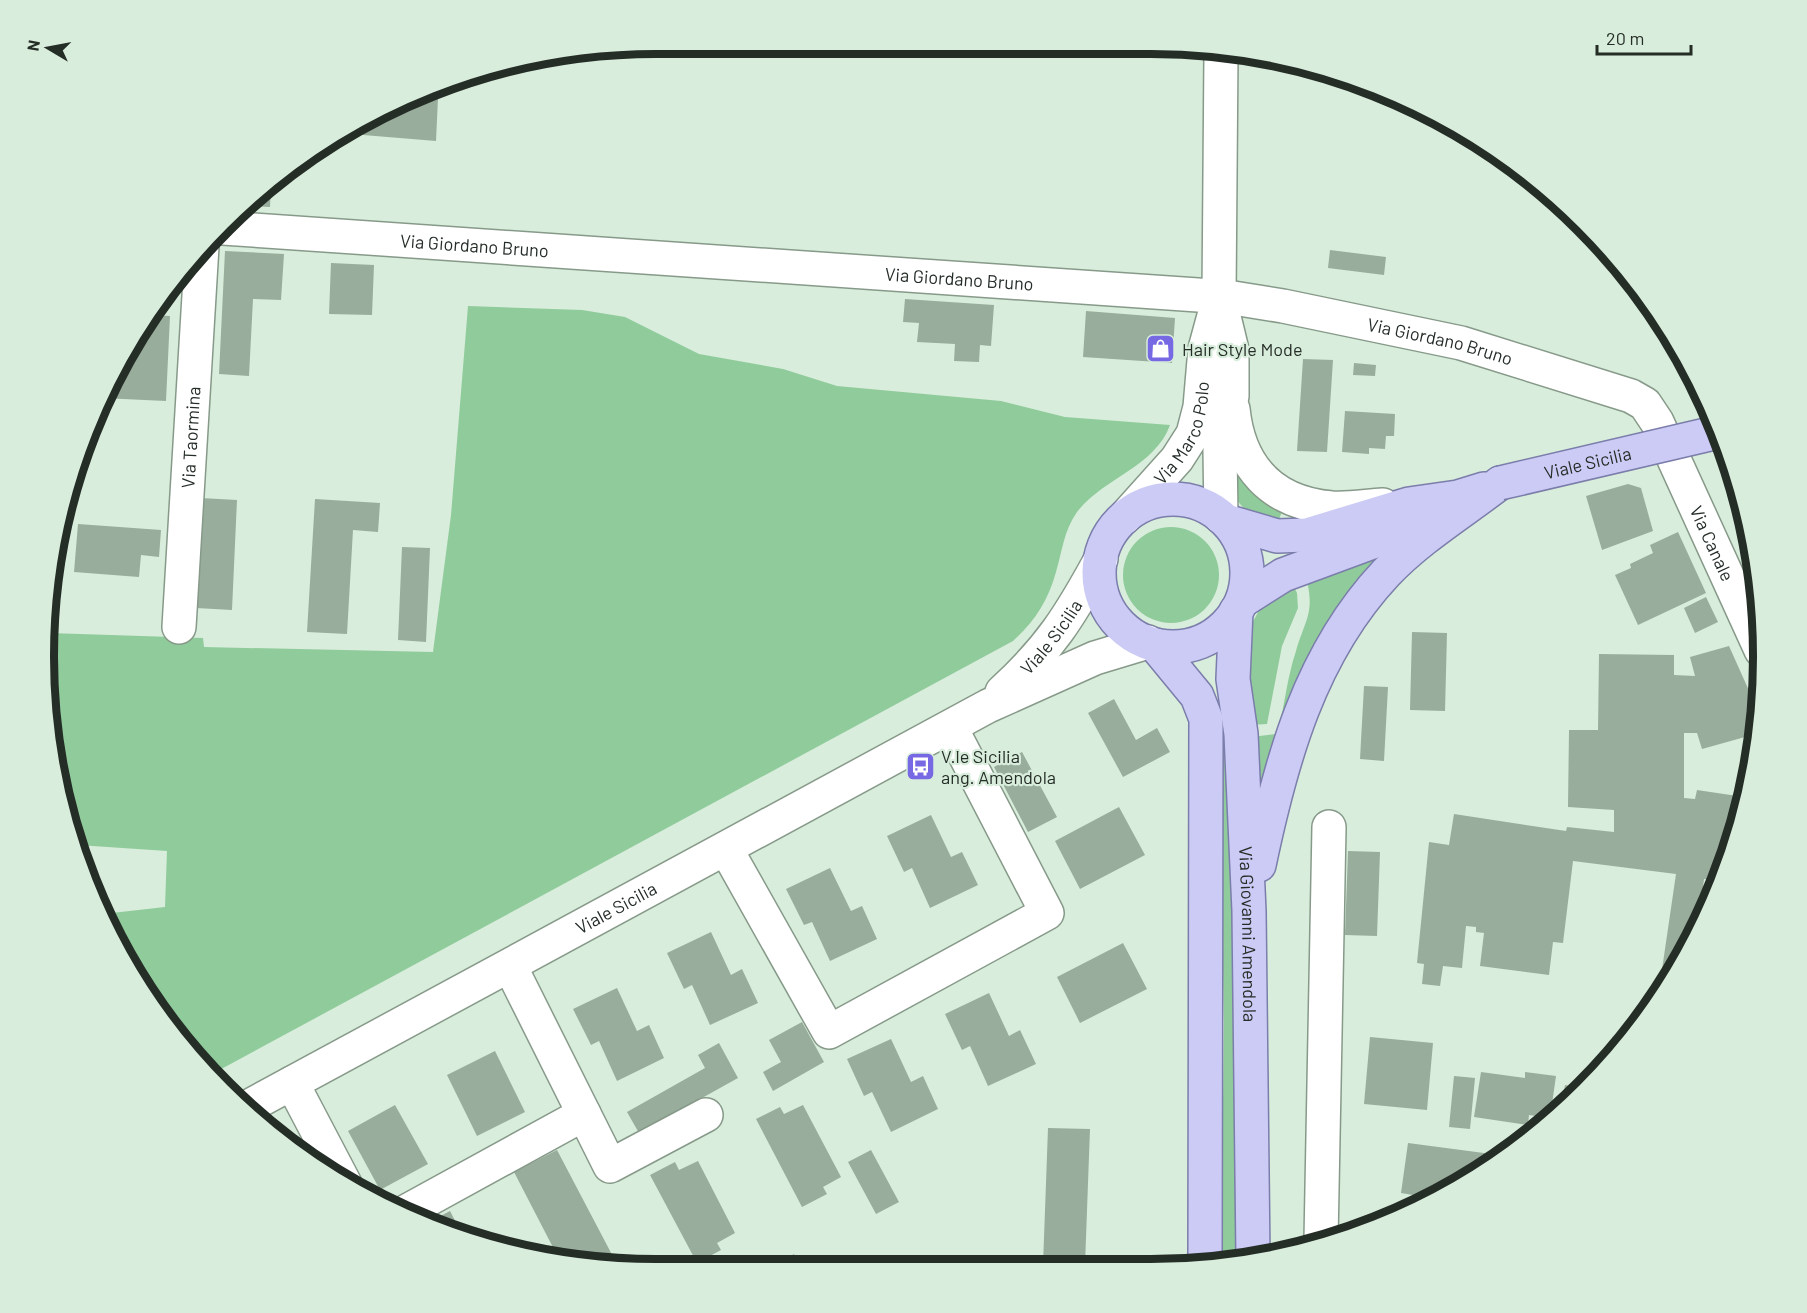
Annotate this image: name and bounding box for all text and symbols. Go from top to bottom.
north arrow [18,18,78,78]
scale bar [1597,18,1692,56]
text: 20 m [1606,27,1644,49]
text: N [22,38,43,52]
street label: Via Giordano Bruno [399,229,549,261]
street label: Via Giordano Bruno [884,263,1034,295]
street label: Via Giordano Bruno [1365,313,1515,369]
shop icon: Hair Style Mode [1145,333,1177,365]
place label: Hair Style Mode [1182,338,1303,360]
street label: Via Marco Polo [1149,380,1213,489]
street label: Via Taormina [176,386,205,489]
street label: Viale Sicilia [1542,442,1633,483]
street label: Via Canale [1686,502,1739,585]
street label: Viale Sicilia [1015,595,1086,679]
place label: V.le Sicilia ang. Amendola [941,745,1056,788]
bus stop icon: V.le Sicilia ang. Amendola [904,750,936,782]
street label: Via Giovanni Amendola [1235,846,1261,1022]
street label: Viale Sicilia [572,877,660,938]

